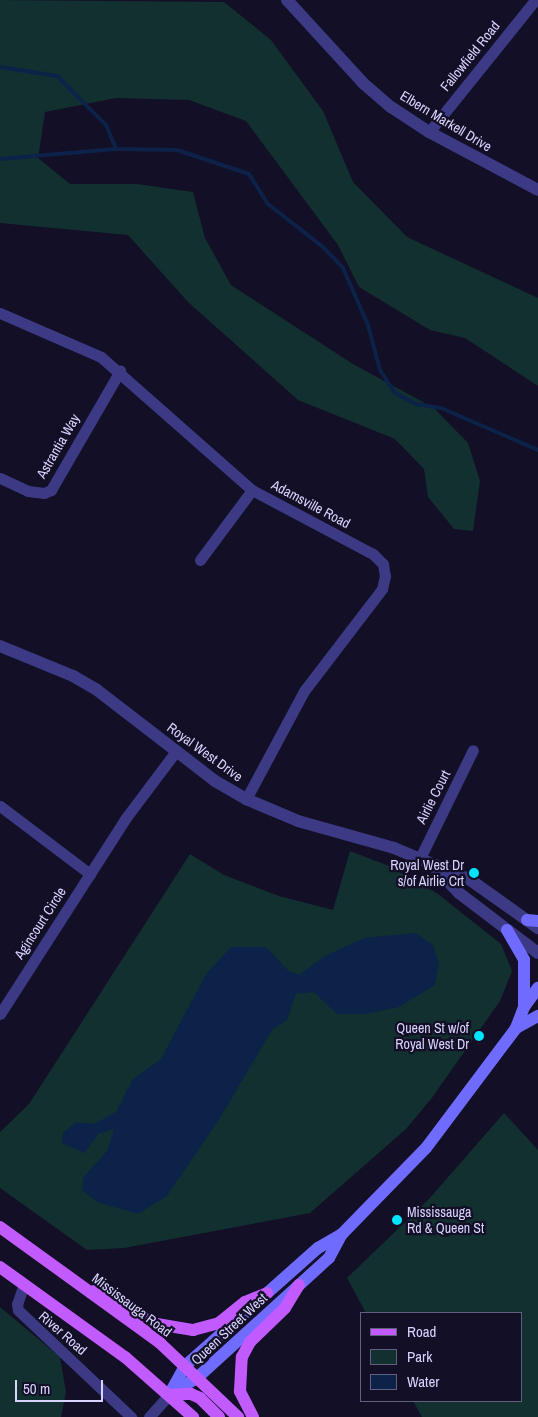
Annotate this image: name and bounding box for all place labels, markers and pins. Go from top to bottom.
place label: Royal West Dr s/of Airlie Crt [390,857,464,890]
marker: Royal West Dr s/of Airlie Crt [468,867,480,879]
place label: Queen St w/of Royal West Dr [395,1020,469,1052]
marker: Queen St w/of Royal West Dr [473,1030,485,1042]
place label: Mississauga Rd & Queen St [407,1204,484,1236]
marker: Mississauga Rd & Queen St [391,1214,403,1226]

